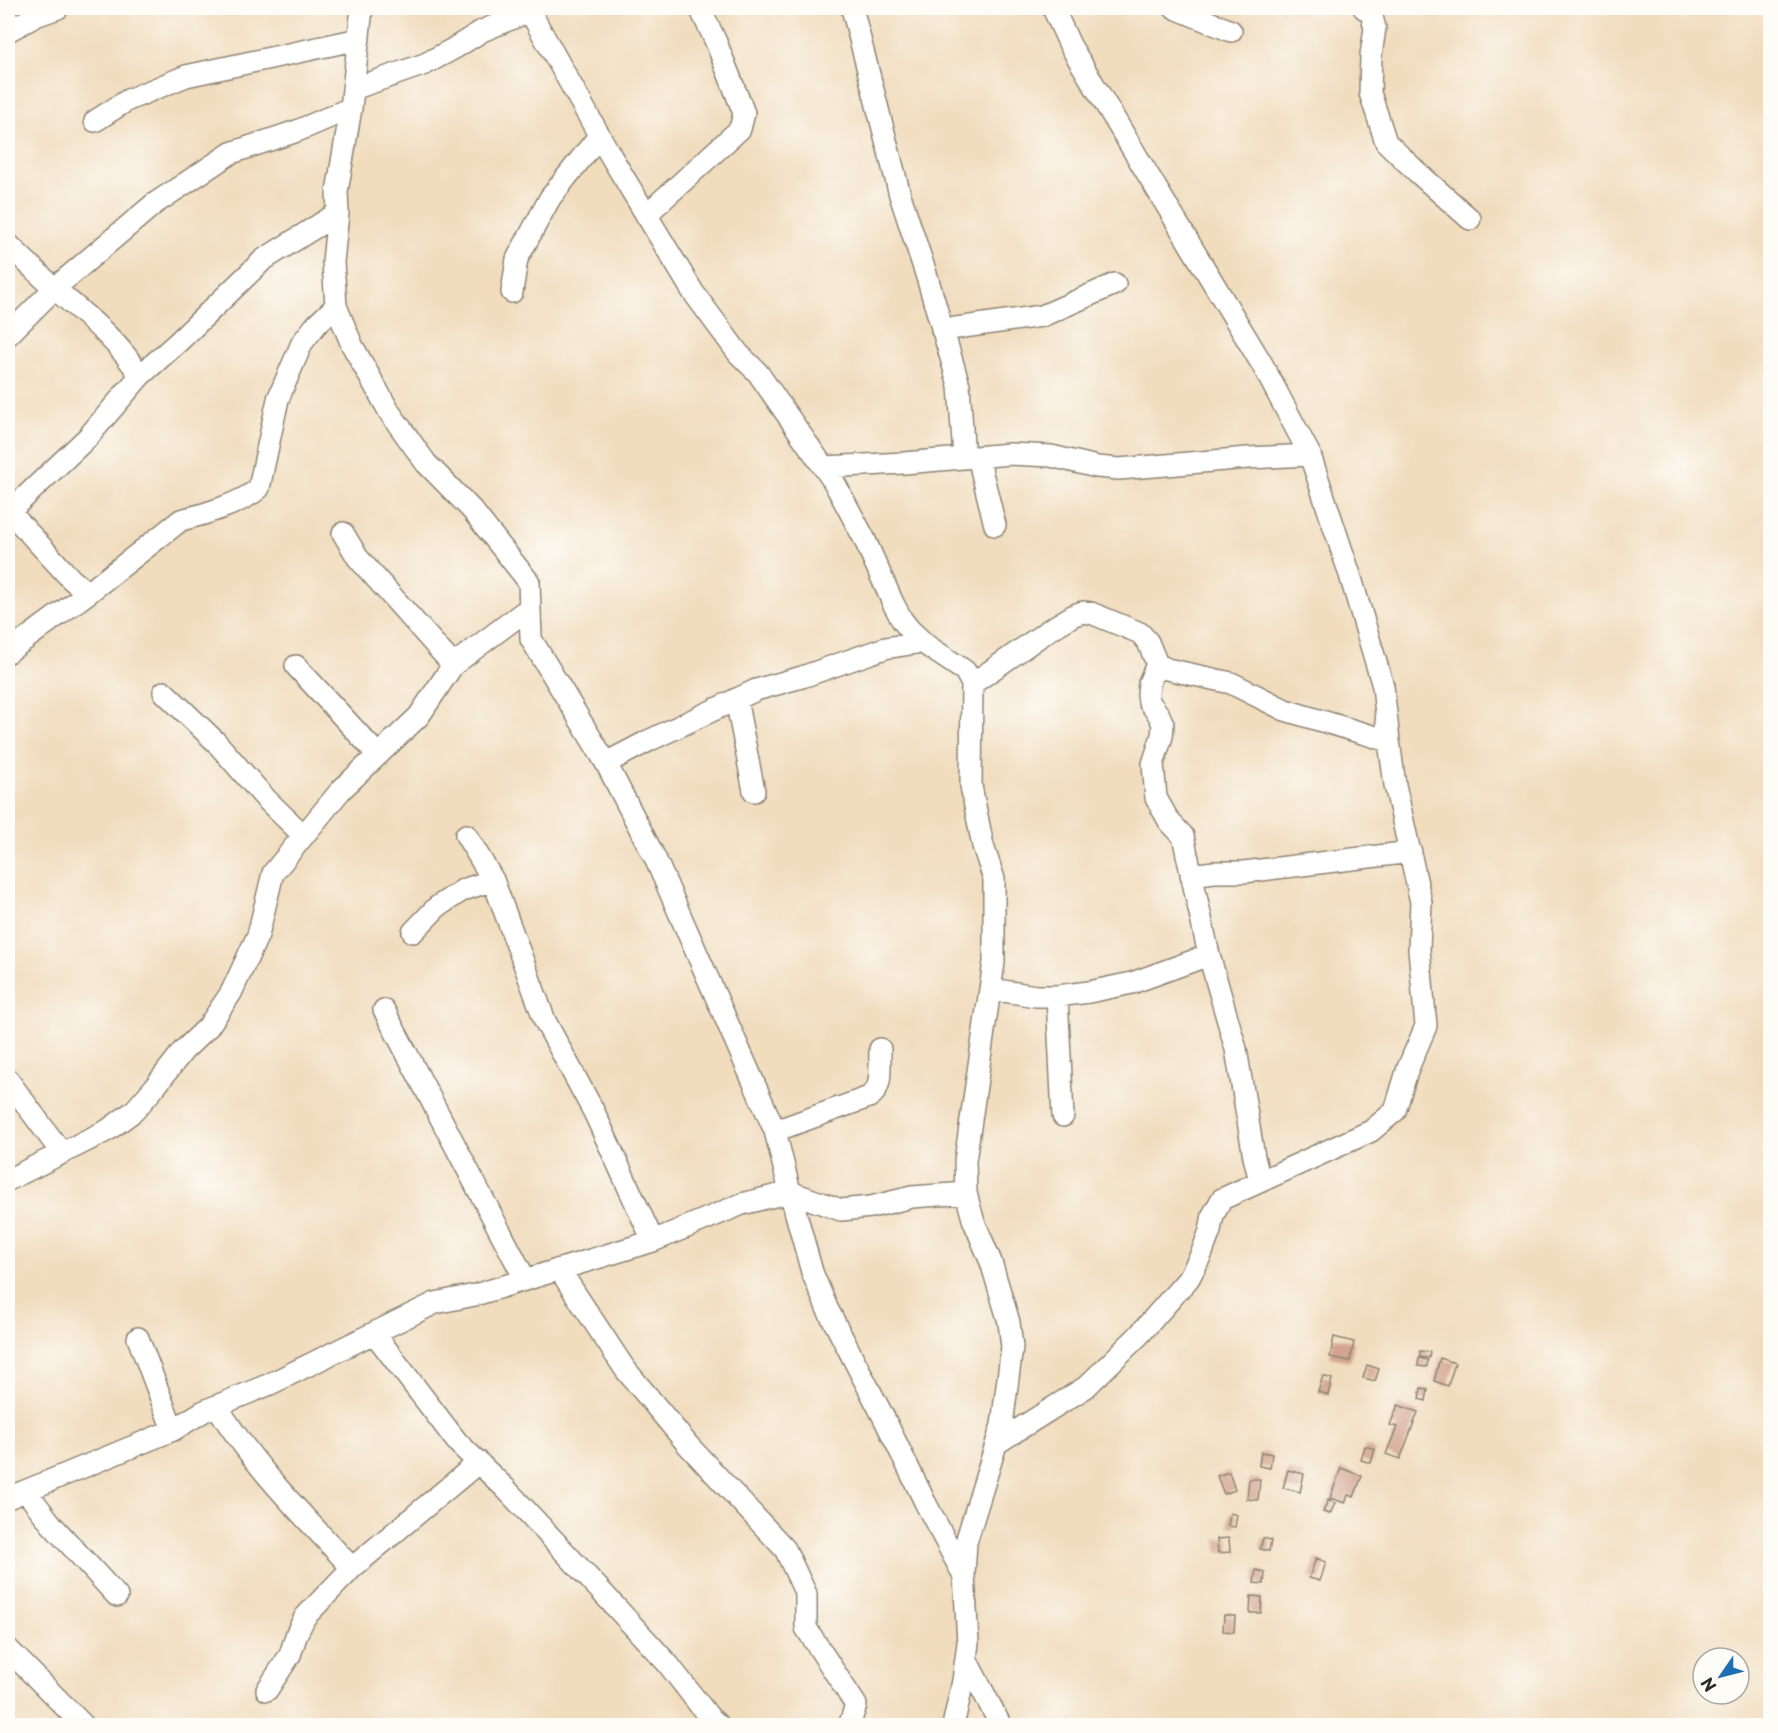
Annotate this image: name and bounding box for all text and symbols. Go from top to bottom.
north arrow [1691,1646,1751,1706]
text: N [1694,1673,1721,1697]

